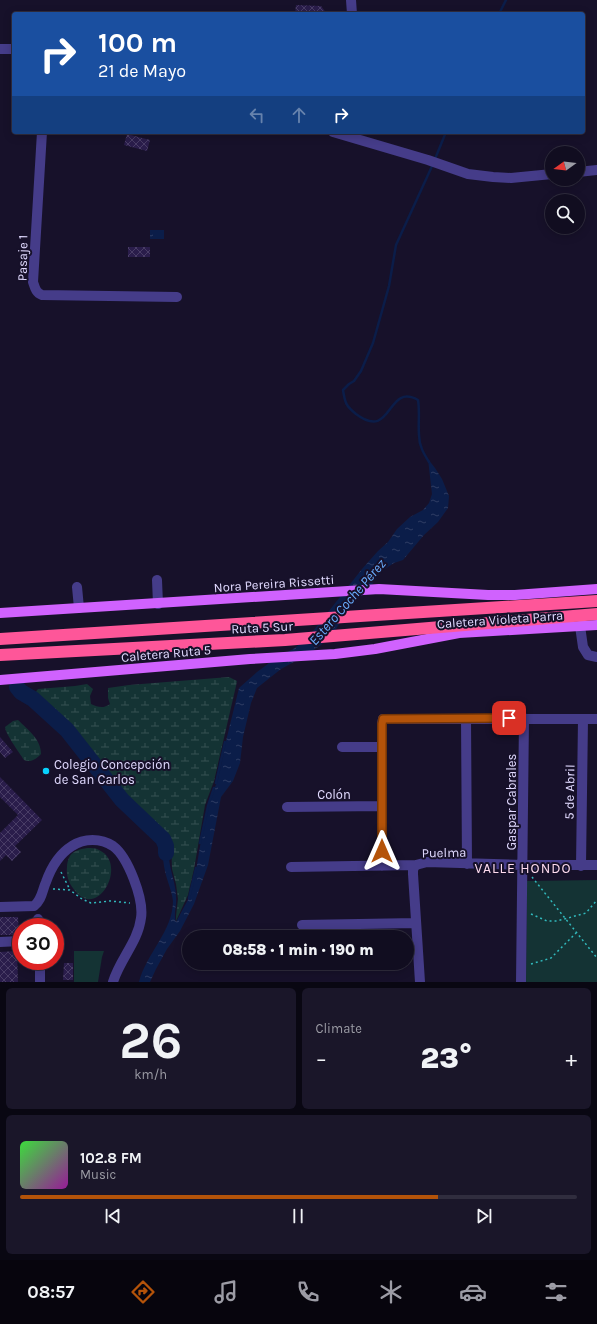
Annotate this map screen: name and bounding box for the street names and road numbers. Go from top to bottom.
street label: Pasaje 1 [15,235,30,281]
street label: Nora Pereira Rissetti [213,572,335,595]
street label: Caletera Violeta Parra [436,608,564,631]
street label: Ruta 5 Sur [231,618,294,637]
street label: Caletera Ruta 5 [120,642,212,665]
street label: Gaspar Cabrales [504,753,519,850]
street label: 5 de Abril [562,764,577,820]
street label: Colón [317,787,351,802]
street label: Puelma [422,845,466,860]

